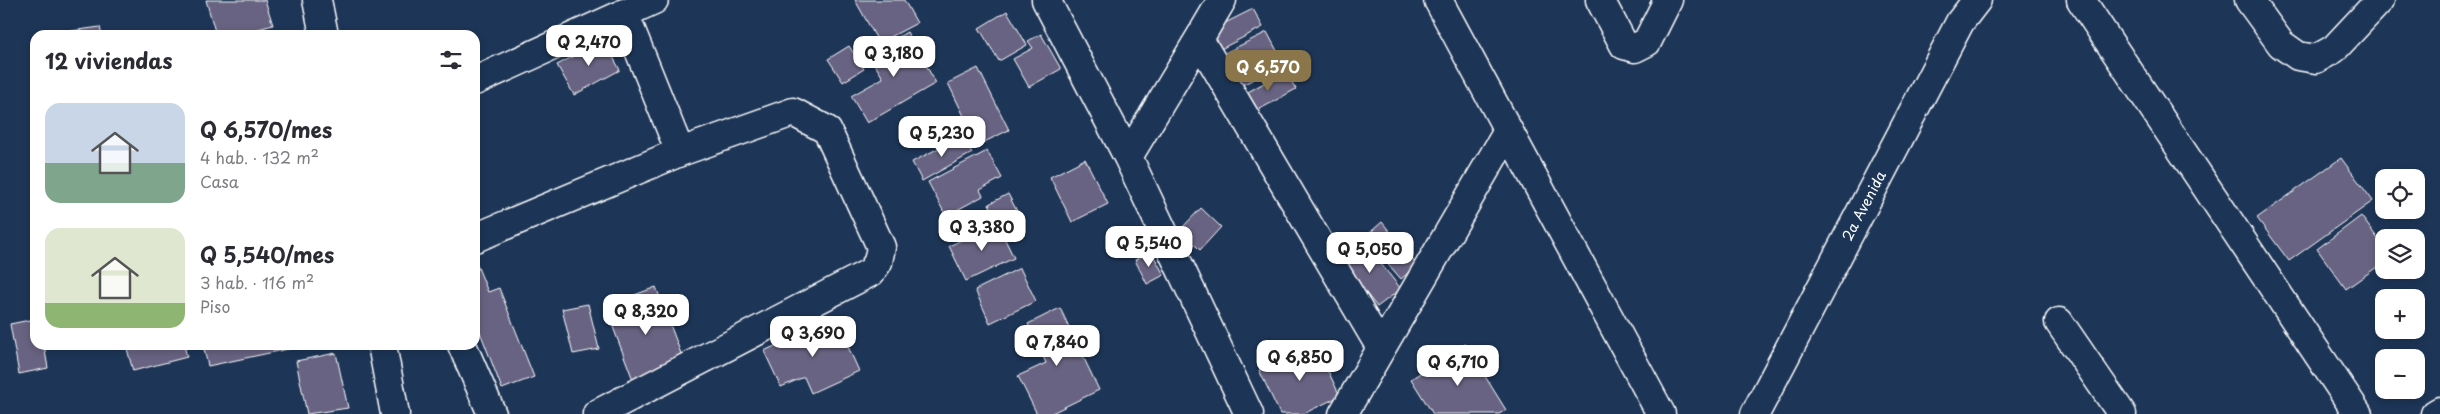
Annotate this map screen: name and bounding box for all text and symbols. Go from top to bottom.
pin: Q 2,470 [543,24,635,67]
text: Q 2,470 [557,29,621,53]
pin: Q 3,180 [848,36,940,78]
text: Q 3,180 [864,40,924,64]
text: 12 viviendas [45,44,173,76]
icon: filters [437,46,465,74]
pin: Q 6,570 [1222,49,1314,92]
text: Q 6,570 [1236,54,1300,78]
text: Q 6,570/mes [200,113,332,145]
pin: Q 5,230 [896,116,988,158]
text: Q 5,230 [910,120,974,144]
icon: home [85,123,145,183]
text: 4 hab. · 132 m² [200,145,319,169]
street label: 2a Avenida [1836,167,1891,245]
text: Casa [200,169,239,193]
map controls [2375,169,2425,399]
button: locate [2375,169,2425,219]
pin: Q 3,380 [936,210,1028,252]
text: Q 3,380 [950,214,1014,238]
pin: Q 5,540 [1103,226,1195,268]
button: layers [2375,229,2425,279]
text: Q 5,540 [1116,230,1182,254]
pin: Q 5,050 [1324,232,1416,274]
text: Q 5,050 [1338,236,1402,260]
text: Q 5,540/mes [200,238,334,270]
icon: home [85,248,145,308]
text: 3 hab. · 116 m² [200,270,314,294]
button: + [2375,289,2425,339]
text: Piso [200,294,230,318]
pin: Q 8,320 [600,294,692,336]
text: Q 8,320 [614,298,678,322]
pin: Q 3,690 [767,316,859,358]
text: Q 3,690 [781,320,845,344]
pin: Q 7,840 [1011,324,1103,367]
text: Q 7,840 [1026,329,1088,353]
pin: Q 6,850 [1254,340,1346,382]
text: Q 6,850 [1268,344,1332,368]
pin: Q 6,710 [1412,344,1504,387]
text: Q 6,710 [1428,349,1488,373]
button: − [2375,349,2425,399]

